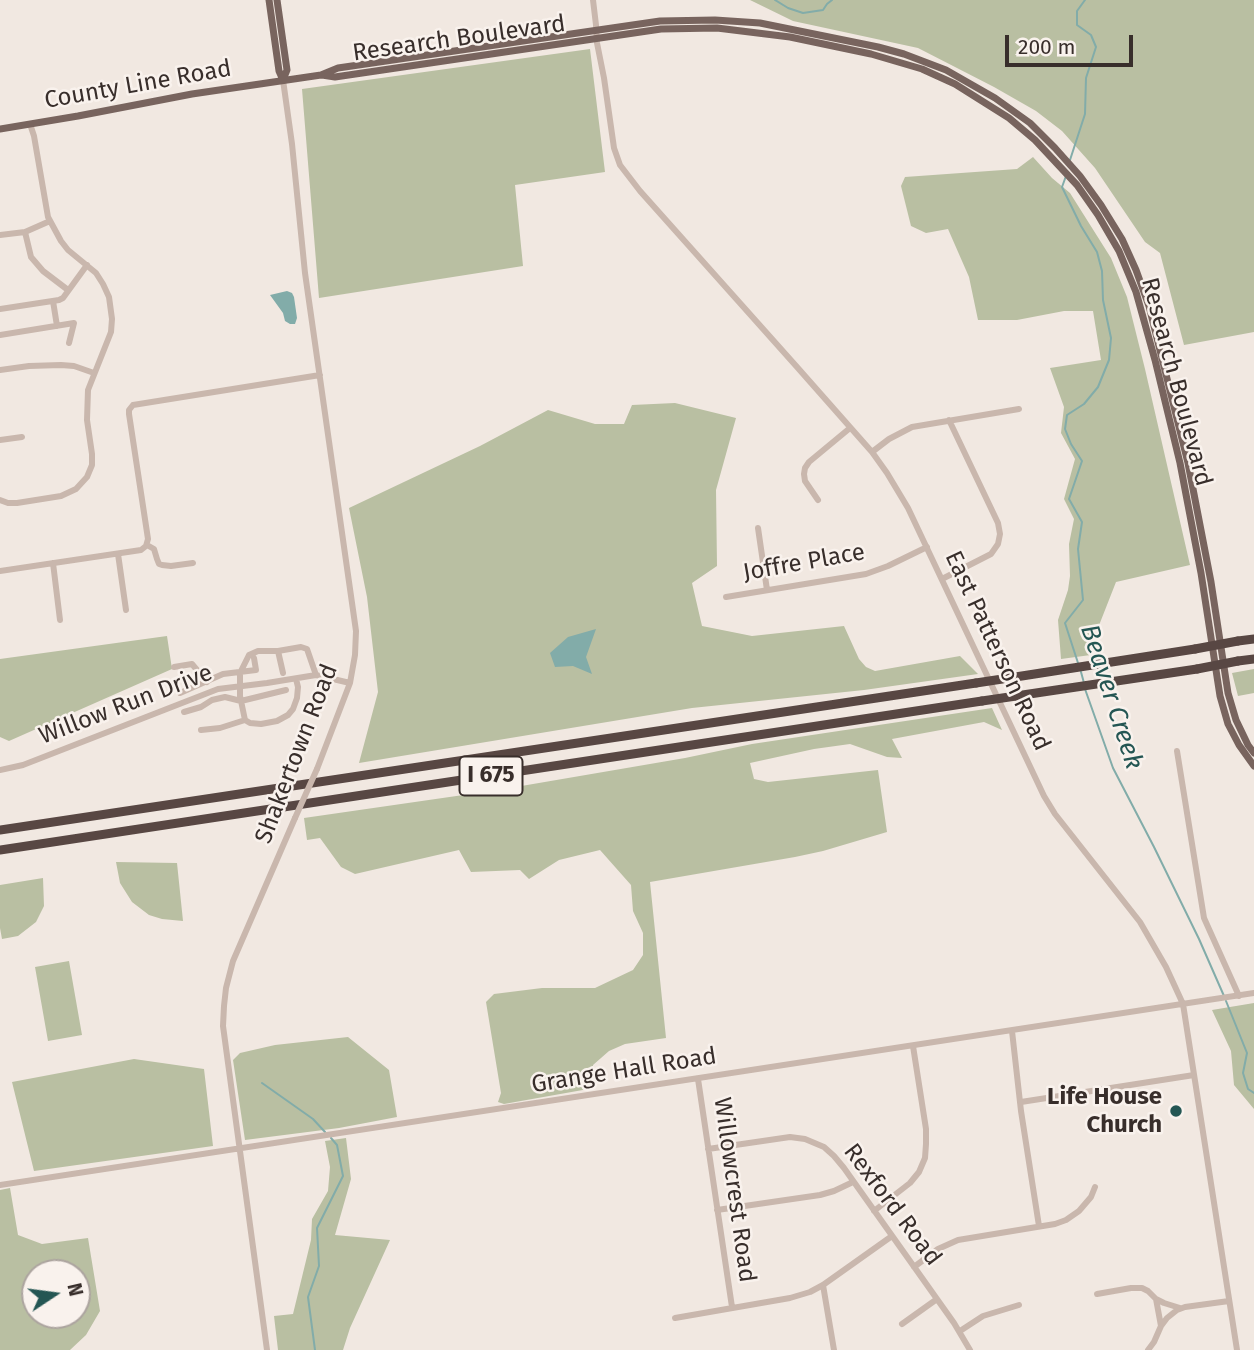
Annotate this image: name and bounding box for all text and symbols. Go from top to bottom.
street label: Research Boulevard [351,10,567,68]
scale bar [1009,21,1137,65]
text: 200 m [1018,34,1075,60]
street label: County Line Road [42,54,234,116]
street label: Research Boulevard [1134,275,1218,489]
street label: Joffre Place [741,538,867,588]
street label: East Patterson Road [938,546,1056,756]
water label: Beaver Creek [1073,621,1149,773]
street label: Willow Run Drive [35,659,217,751]
street label: Shakertown Road [250,660,344,848]
road number: I 675 [460,756,522,796]
street label: Grange Hall Road [529,1042,719,1100]
place label: Life House Church [1047,1083,1162,1139]
street label: Willowcrest Road [707,1096,761,1284]
marker: Life House Church [1168,1103,1184,1119]
street label: Rexford Road [837,1138,947,1272]
north arrow [21,1259,91,1329]
text: N [62,1281,88,1298]

